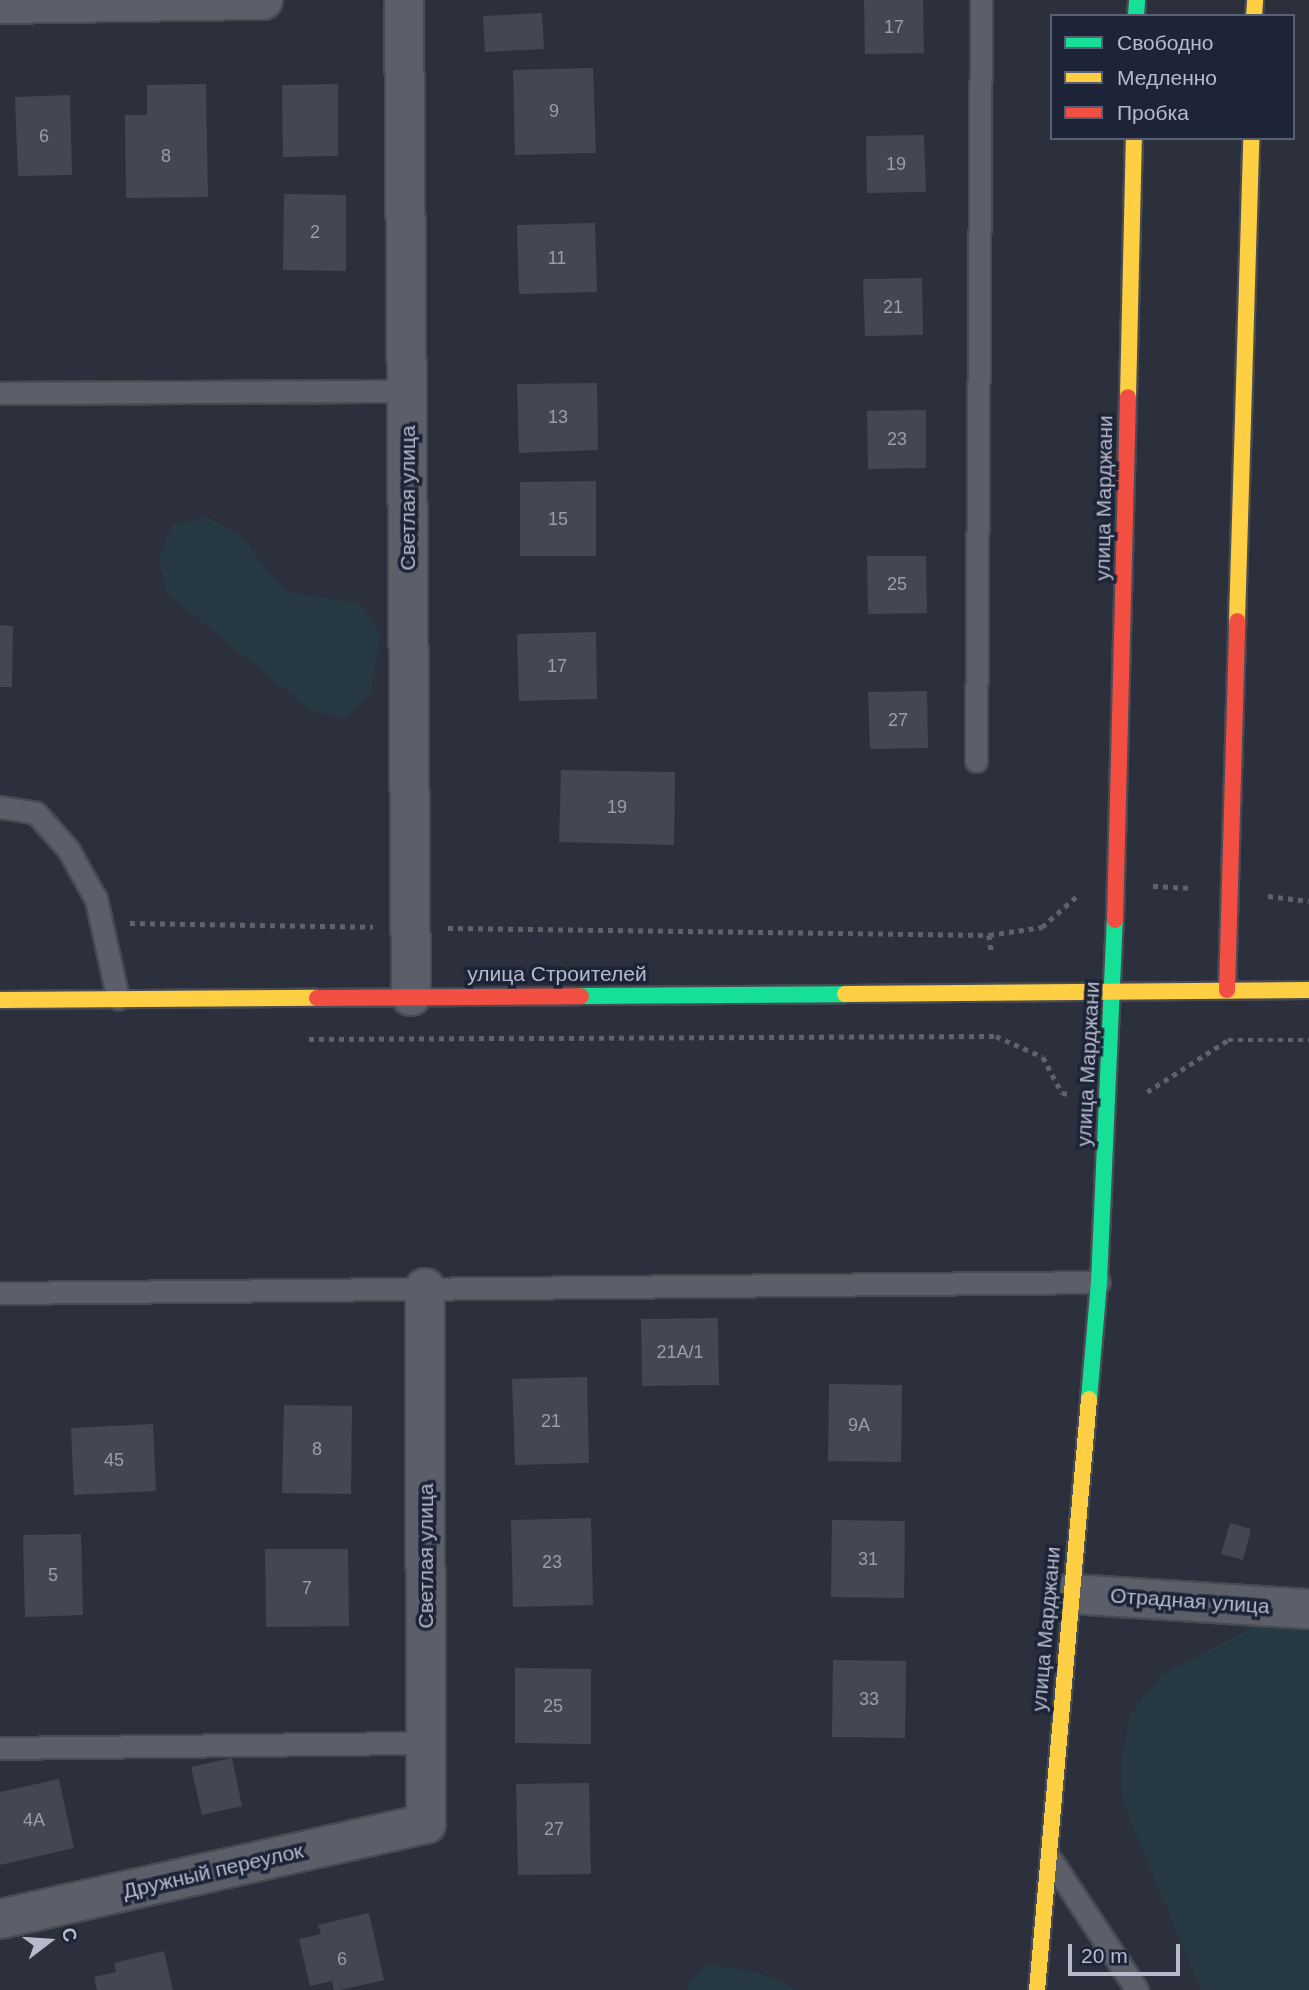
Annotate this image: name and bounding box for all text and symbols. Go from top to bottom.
legend [1050,14,1295,140]
house number: 17 [884,16,904,38]
text: Свободно [1117,31,1214,54]
text: Медленно [1117,66,1217,89]
house number: 9 [549,100,559,122]
text: Пробка [1117,101,1189,124]
house number: 6 [39,125,49,147]
house number: 8 [161,145,171,167]
house number: 19 [886,153,906,175]
house number: 2 [310,221,320,243]
house number: 11 [548,247,566,269]
house number: 21 [883,296,903,318]
house number: 13 [548,406,568,428]
street label: улица Марджани [1090,415,1118,581]
street label: Светлая улица [395,425,421,571]
house number: 23 [887,428,907,450]
house number: 15 [548,508,568,530]
house number: 25 [887,573,907,595]
house number: 17 [547,655,567,677]
house number: 27 [888,709,908,731]
house number: 19 [607,796,627,818]
street label: улица Строителей [467,961,647,987]
street label: улица Марджани [1071,981,1105,1147]
house number: 21А/1 [656,1341,704,1363]
house number: 21 [541,1410,561,1432]
house number: 9А [848,1414,870,1436]
house number: 8 [312,1438,322,1460]
house number: 45 [104,1449,124,1471]
street label: Светлая улица [413,1483,439,1629]
street label: улица Марджани [1026,1545,1066,1713]
house number: 31 [858,1548,878,1570]
house number: 23 [542,1551,562,1573]
house number: 5 [48,1564,58,1586]
house number: 7 [302,1577,312,1599]
street label: Отрадная улица [1109,1583,1271,1619]
house number: 33 [859,1688,879,1710]
house number: 25 [543,1695,563,1717]
house number: 4А [23,1809,45,1831]
house number: 27 [544,1818,564,1840]
street label: Дружный переулок [120,1838,306,1904]
north arrow [14,1906,84,1976]
text: С [58,1925,82,1944]
scale bar [1071,1930,1183,1974]
text: 20 m [1081,1944,1128,1967]
house number: 6 [337,1948,347,1970]

